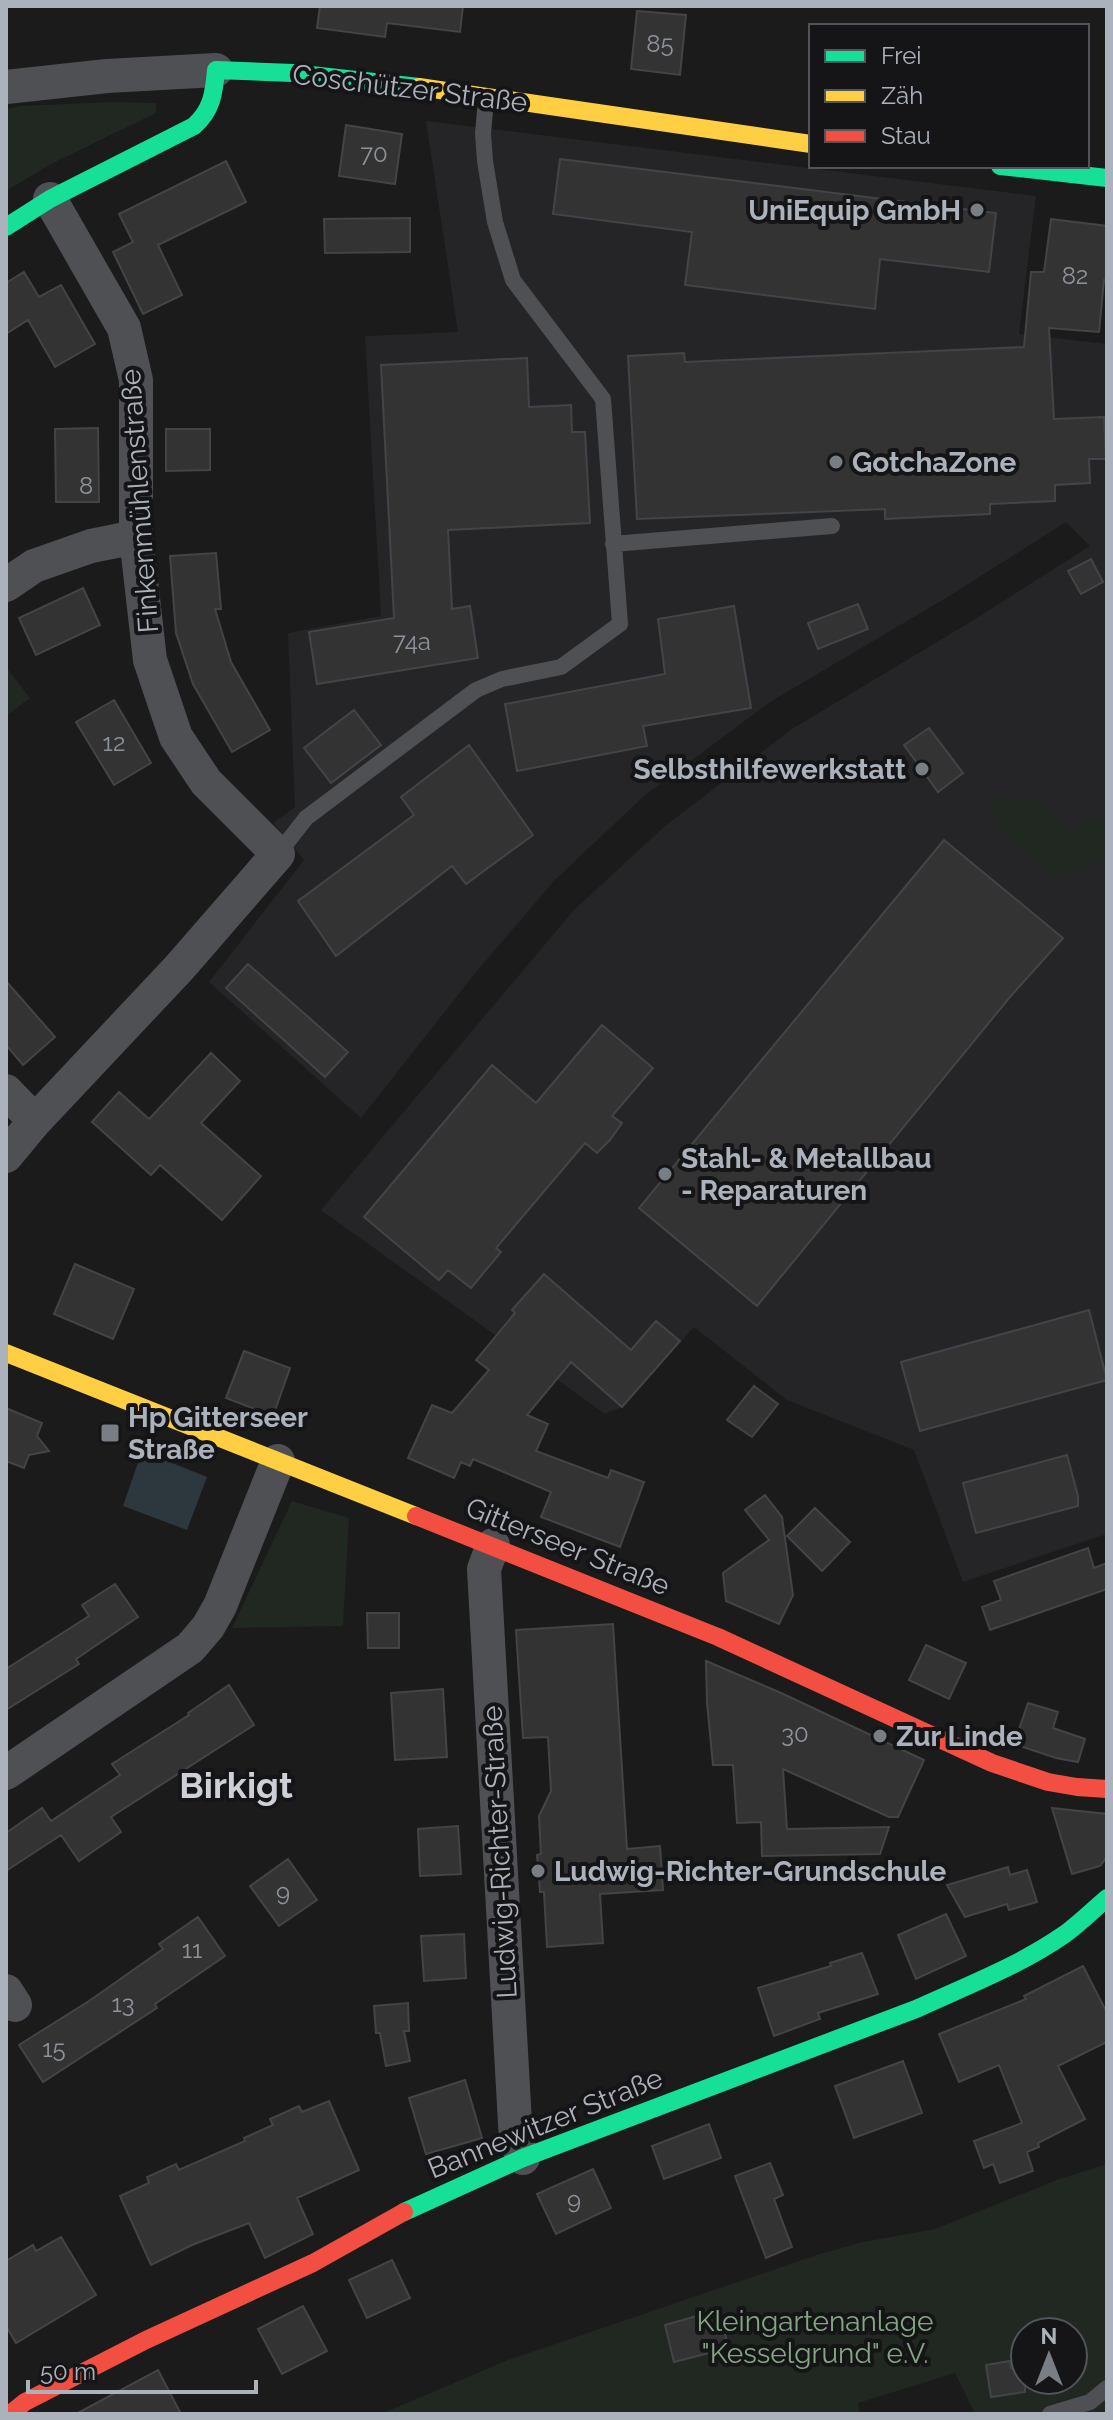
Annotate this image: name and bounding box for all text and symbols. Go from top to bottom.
legend [809,24,1089,168]
house number: 85 [646,29,674,58]
text: Frei [881,41,922,70]
street label: Coschützer Straße [291,58,529,119]
text: Zäh [881,81,923,110]
text: Stau [881,121,931,150]
house number: 70 [360,139,388,168]
place label: UniEquip GmbH [748,194,961,227]
marker: UniEquip GmbH [968,201,986,219]
house number: 82 [1062,261,1088,290]
street label: Finkenmühlenstraße [114,368,165,634]
place label: GotchaZone [852,446,1016,479]
marker: GotchaZone [827,453,845,471]
house number: 8 [79,471,93,500]
house number: 74a [393,627,431,656]
house number: 12 [103,728,125,757]
place label: Selbsthilfewerkstatt [634,753,906,786]
marker: Selbsthilfewerkstatt [913,760,931,778]
place label: Stahl- & Metallbau - Reparaturen [681,1142,932,1207]
marker: Stahl- & Metallbau - Reparaturen [656,1165,674,1183]
place label: Hp Gitterseer Straße [128,1401,308,1466]
marker: Hp Gitterseer Straße [99,1422,121,1444]
street label: Gitterseer Straße [461,1491,674,1602]
street label: Ludwig-Richter-Straße [475,1705,524,1999]
house number: 30 [781,1719,809,1748]
place label: Zur Linde [896,1720,1023,1753]
marker: Zur Linde [871,1727,889,1745]
district label: Birkigt [179,1764,293,1806]
place label: Ludwig-Richter-Grundschule [554,1855,946,1888]
marker: Ludwig-Richter-Grundschule [529,1862,547,1880]
house number: 9 [276,1878,290,1907]
house number: 11 [182,1935,202,1964]
house number: 13 [111,1989,135,2018]
house number: 15 [42,2034,66,2063]
street label: Bannewitzer Straße [423,2061,667,2186]
house number: 9 [567,2186,581,2215]
park label: Kleingartenanlage "Kesselgrund" e.V. [697,2305,933,2370]
north arrow [1009,2316,1089,2396]
text: N [1041,2323,1057,2349]
scale bar [28,2344,256,2394]
text: 50 m [40,2357,96,2386]

